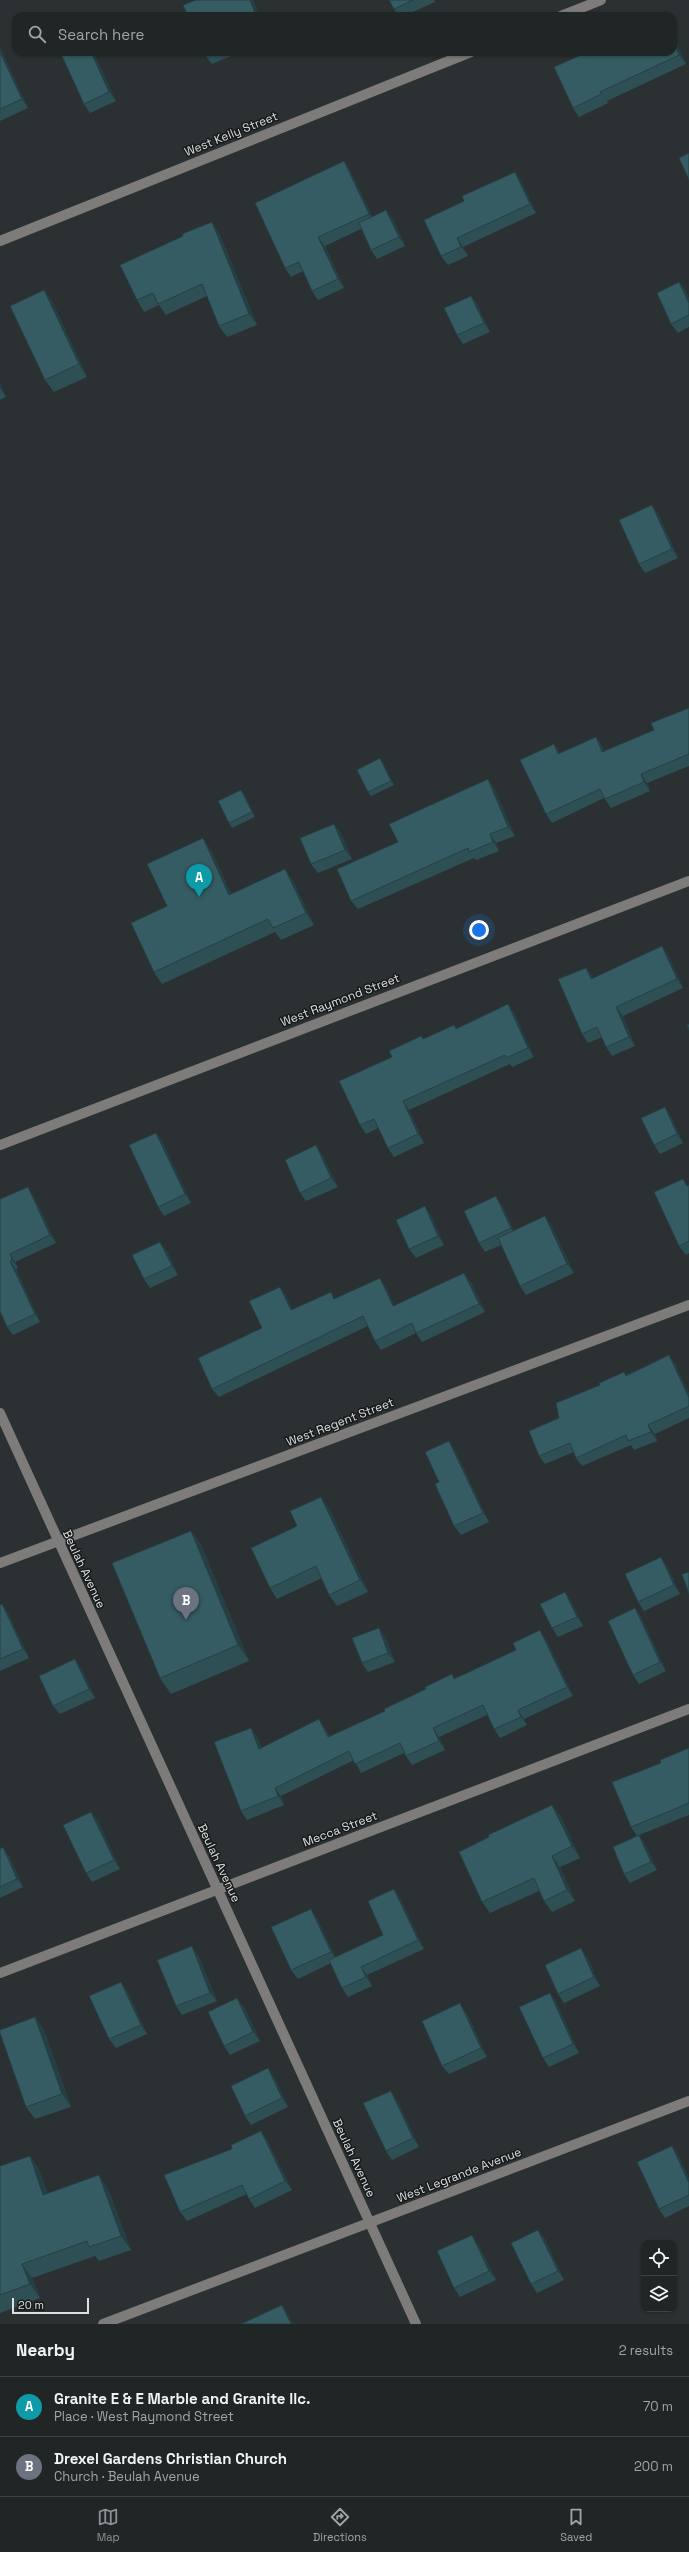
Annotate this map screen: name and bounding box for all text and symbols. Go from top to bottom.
search box [12,12,677,56]
icon: search [26,23,48,45]
text: Search here [58,25,144,44]
street label: West Kelly Street [182,108,280,160]
pin: A [186,864,212,897]
your location [469,920,489,940]
street label: West Raymond Street [278,970,402,1030]
street label: West Regent Street [284,1394,396,1450]
street label: Beulah Avenue [59,1527,109,1611]
pin: B [173,1587,199,1620]
street label: Mecca Street [300,1807,380,1851]
street label: Beulah Avenue [194,1821,244,1905]
street label: Beulah Avenue [329,2116,379,2200]
street label: West Legrande Avenue [394,2144,524,2206]
map controls [641,2240,677,2312]
button: locate [641,2240,677,2276]
button: layers [641,2276,677,2312]
scale bar [12,2296,89,2315]
text: 20 m [18,2298,44,2312]
text: Nearby [16,2339,75,2361]
text: 2 results [619,2342,673,2359]
text: Granite E & E Marble and Granite llc. [54,2389,310,2408]
text: A [25,2398,33,2415]
text: 70 m [643,2398,673,2415]
text: Place · West Raymond Street [54,2408,234,2425]
text: Drexel Gardens Christian Church [54,2449,287,2468]
text: B [25,2458,33,2475]
text: 200 m [634,2458,673,2475]
text: Church · Beulah Avenue [54,2468,200,2485]
tab: Map [97,2506,120,2544]
tab: Directions [313,2506,367,2544]
tab: Saved [560,2506,592,2544]

